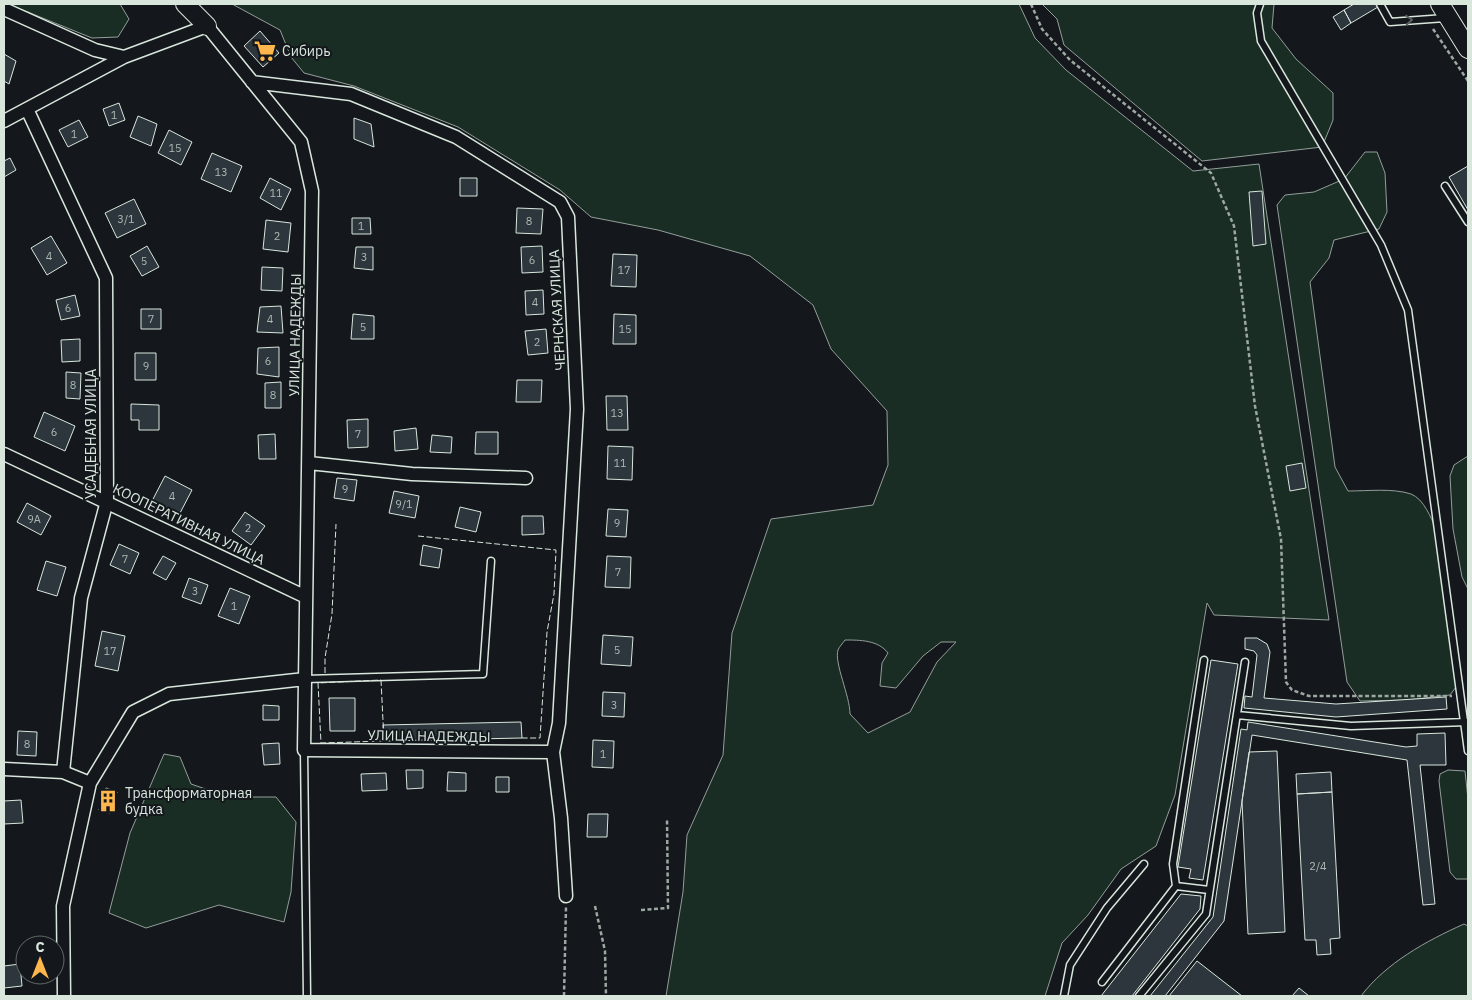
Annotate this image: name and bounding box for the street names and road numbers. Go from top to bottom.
street label: ЧЕРНСКАЯ УЛИЦА [545,249,569,371]
street label: УЛИЦА НАДЕЖДЫ [285,273,305,397]
street label: УСАДЕБНАЯ УЛИЦА [82,369,100,499]
street label: КООПЕРАТИВНАЯ УЛИЦА [110,479,268,569]
street label: УЛИЦА НАДЕЖДЫ [367,726,491,746]

